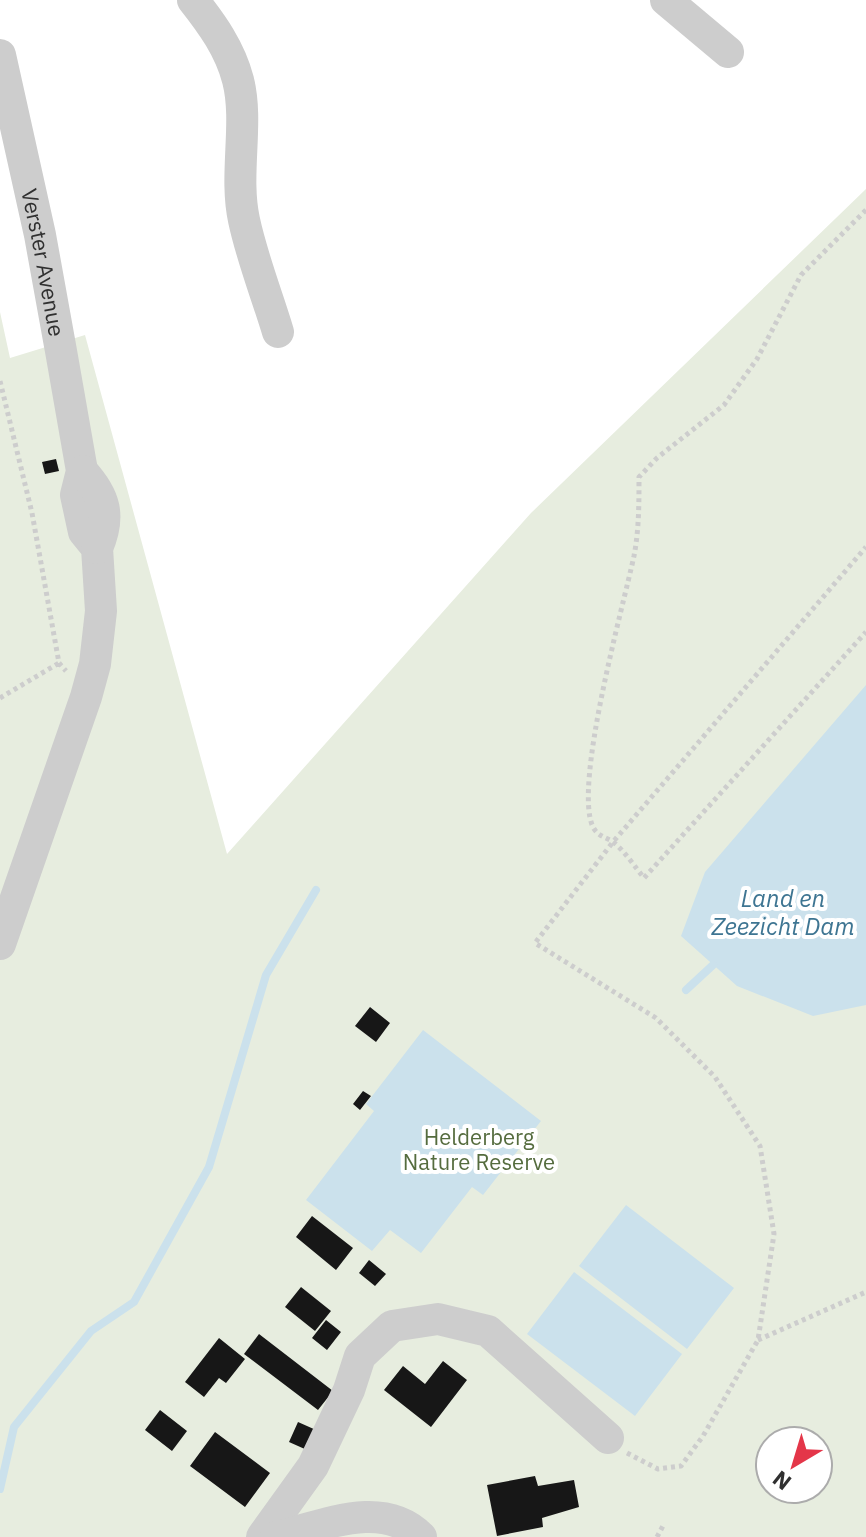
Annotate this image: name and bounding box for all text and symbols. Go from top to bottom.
street label: Verster Avenue [16,186,73,339]
water label: Land en Zeezicht Dam [710,882,855,942]
park label: Helderberg Nature Reserve [403,1122,555,1176]
north arrow [754,1425,834,1505]
text: N [766,1465,797,1497]

